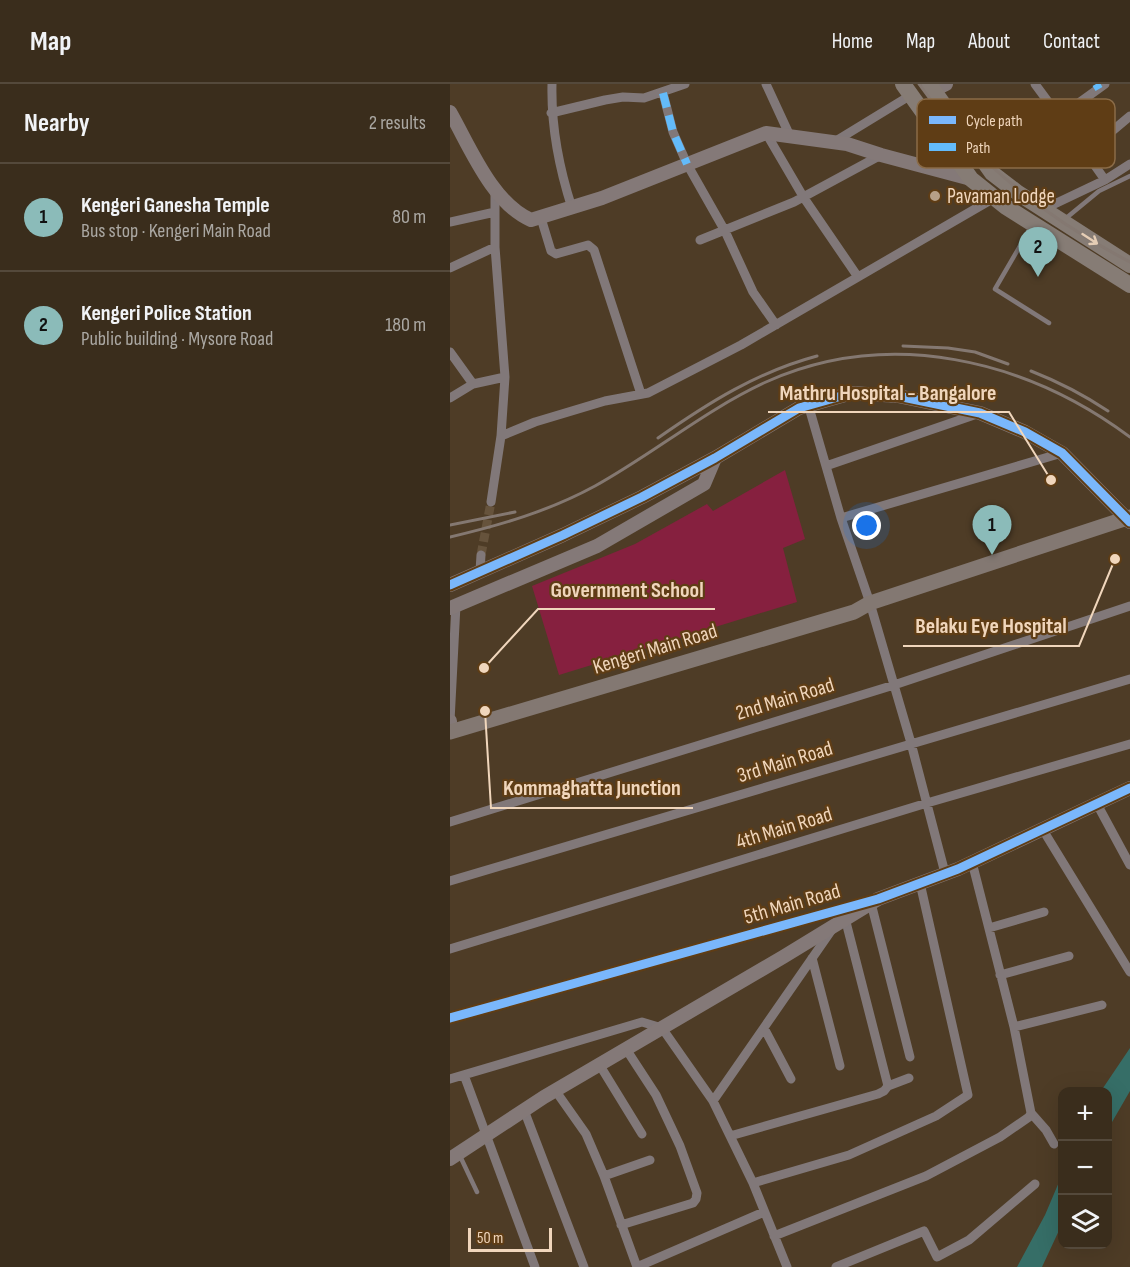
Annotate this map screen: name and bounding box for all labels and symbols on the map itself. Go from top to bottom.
legend [917,99,1115,168]
text: Cycle path [966,112,1023,131]
text: Path [966,139,990,158]
place label: Pavaman Lodge [947,184,1055,209]
marker: Pavaman Lodge [928,189,942,203]
pin: 2 [1018,228,1058,277]
one-way arrow [1081,232,1098,245]
callout: Mathru Hospital - Bangalore [768,372,1009,412]
text: Mathru Hospital - Bangalore [780,380,996,407]
pin: 1 [972,506,1012,555]
your location [852,511,881,540]
callout: Government School [538,569,715,609]
text: Government School [550,577,704,604]
callout: Belaku Eye Hospital [903,606,1079,646]
text: Belaku Eye Hospital [915,613,1067,640]
street label: Kengeri Main Road [590,618,720,680]
street label: 2nd Main Road [733,672,837,726]
street label: 3rd Main Road [734,736,836,788]
callout: Kommaghatta Junction [491,768,693,808]
text: Kommaghatta Junction [503,775,681,802]
street label: 4th Main Road [733,802,835,854]
street label: 5th Main Road [741,878,843,930]
scale bar [468,1225,552,1252]

